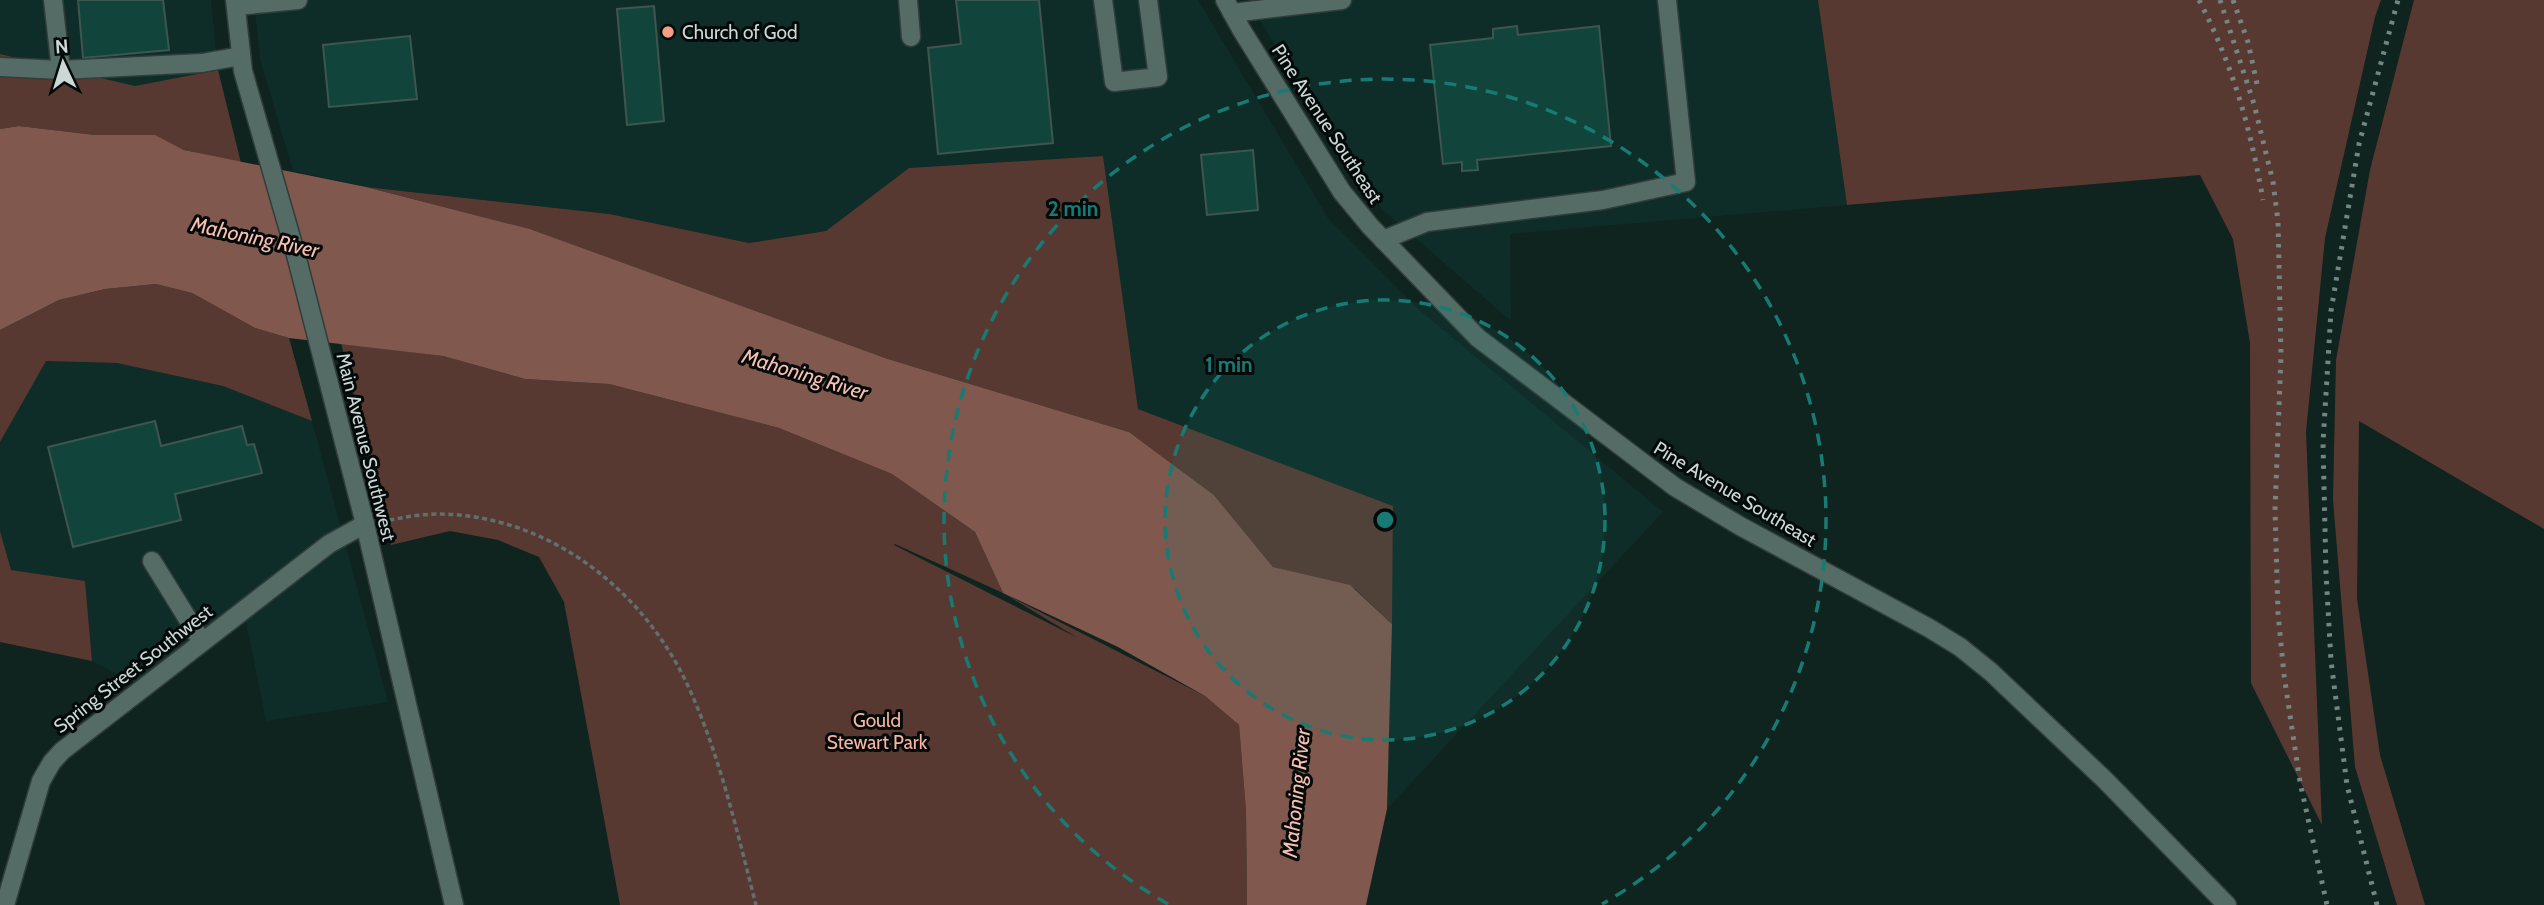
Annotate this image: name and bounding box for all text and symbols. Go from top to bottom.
place label: Church of God [682,21,798,44]
marker: Church of God [660,24,676,40]
north arrow [28,28,98,98]
text: N [54,35,69,58]
street label: Pine Avenue Southeast [1267,40,1387,208]
text: 2 min [1048,196,1098,221]
water label: Mahoning River [188,211,323,263]
water label: Mahoning River [738,343,872,405]
street label: Main Avenue Southwest [331,350,401,544]
text: 1 min [1205,352,1253,377]
street label: Pine Avenue Southeast [1650,436,1821,552]
centre of rings [1373,508,1397,532]
street label: Spring Street Southwest [49,600,217,738]
park label: Gould Stewart Park [827,709,928,754]
water label: Mahoning River [1277,726,1315,860]

